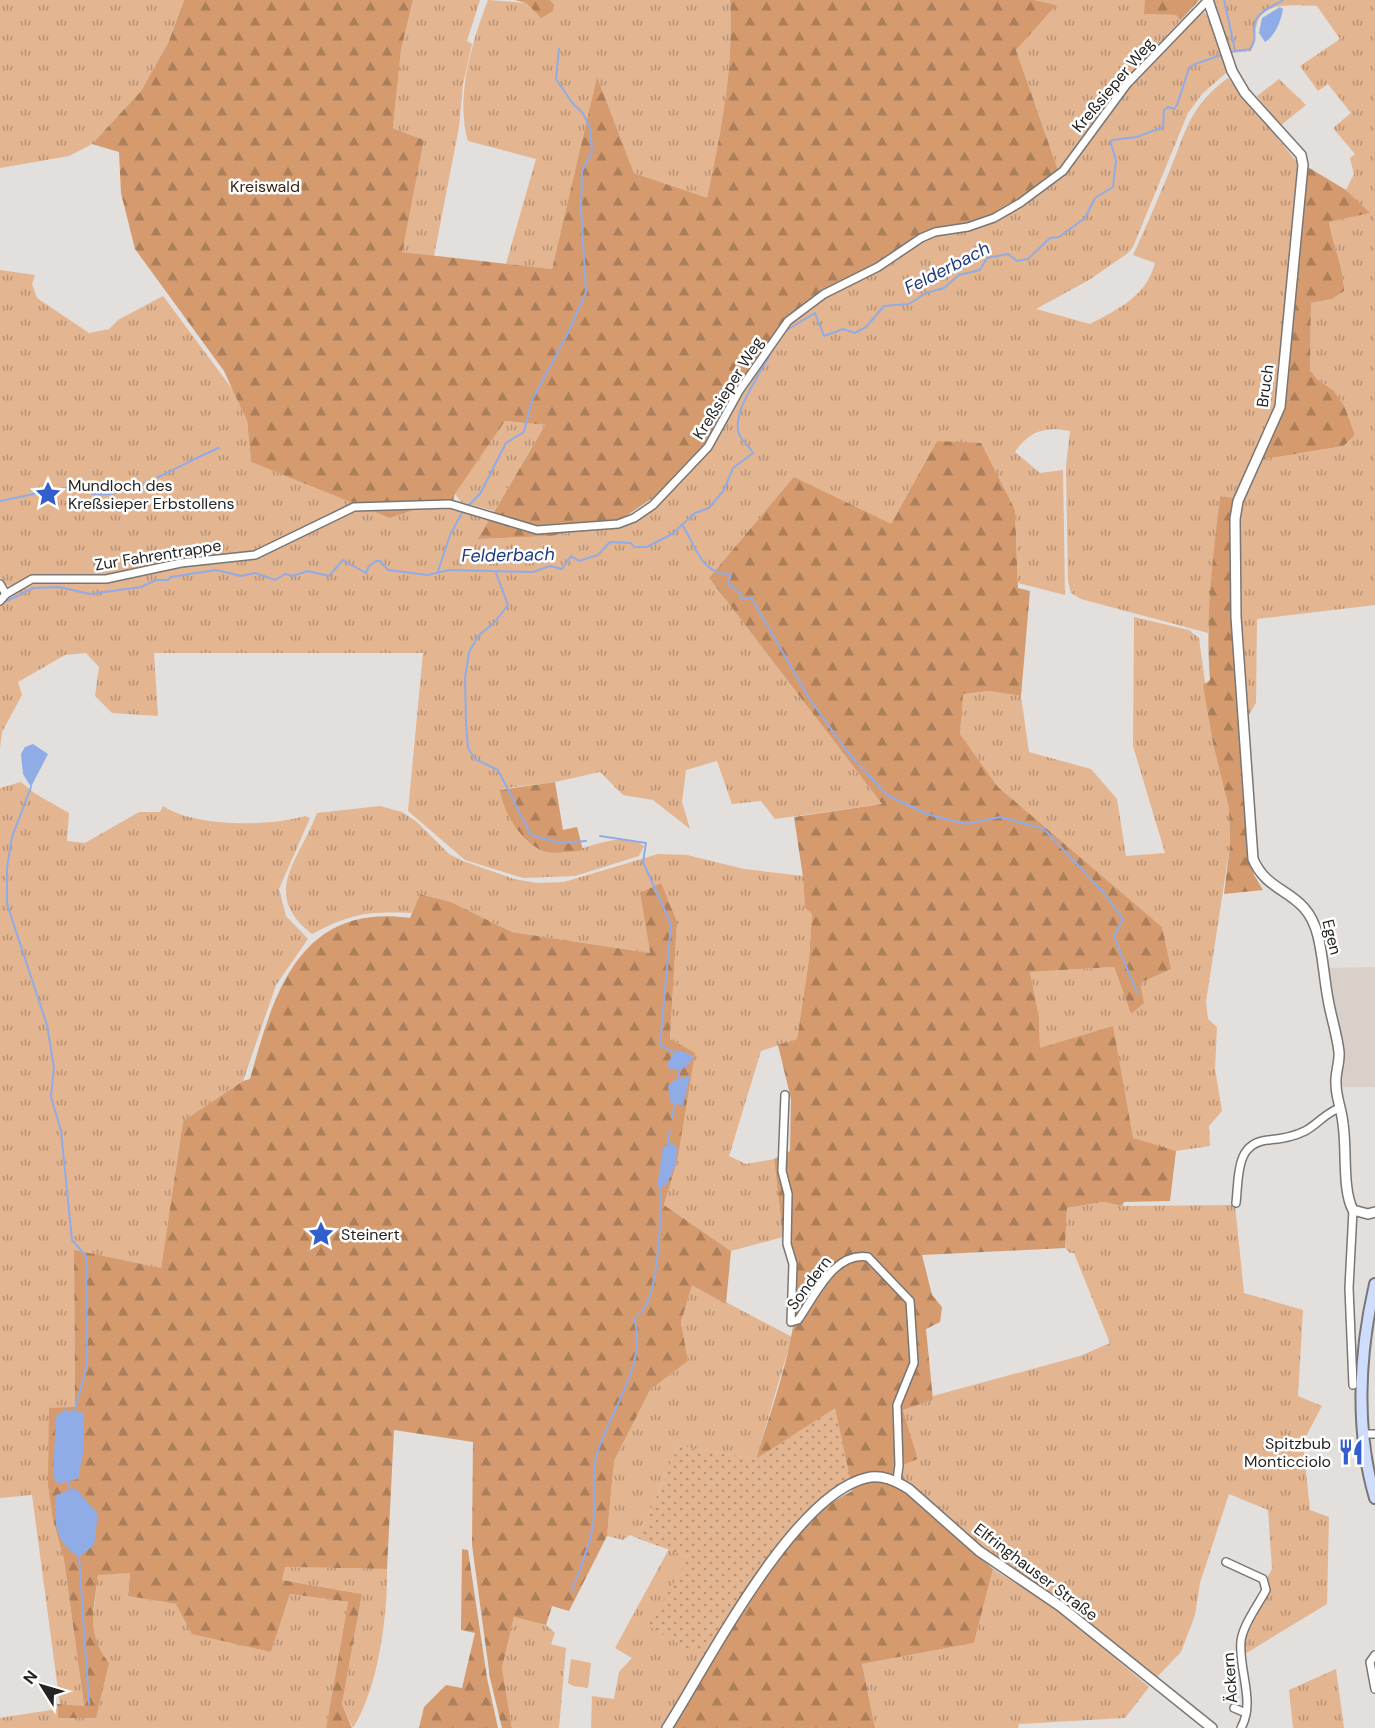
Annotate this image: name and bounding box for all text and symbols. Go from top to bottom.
street label: Kreßsieper Weg [1067,33,1159,137]
park label: Kreiswald [230,176,300,197]
water label: Felderbach [900,236,994,300]
street label: Kreßsieper Weg [688,333,768,443]
street label: Bruch [1252,363,1278,409]
place label: Mundloch des Kreßsieper Erbstollens [68,475,234,514]
place icon: Mundloch des Kreßsieper Erbstollens [33,479,63,509]
street label: Zur Fahrentrappe [93,535,223,575]
water label: Felderbach [461,542,555,568]
street label: Egen [1317,917,1347,957]
place icon: Steinert [306,1219,336,1249]
place label: Steinert [341,1224,400,1245]
street label: Sondern [782,1252,836,1314]
place label: Spitzbub Monticciolo [1244,1433,1331,1472]
restaurant icon: Spitzbub Monticciolo [1336,1437,1366,1467]
street label: Elfringhauser Straße [970,1519,1102,1625]
street label: Äckern [1218,1652,1242,1704]
north arrow [12,1656,72,1716]
text: N [19,1666,42,1688]

